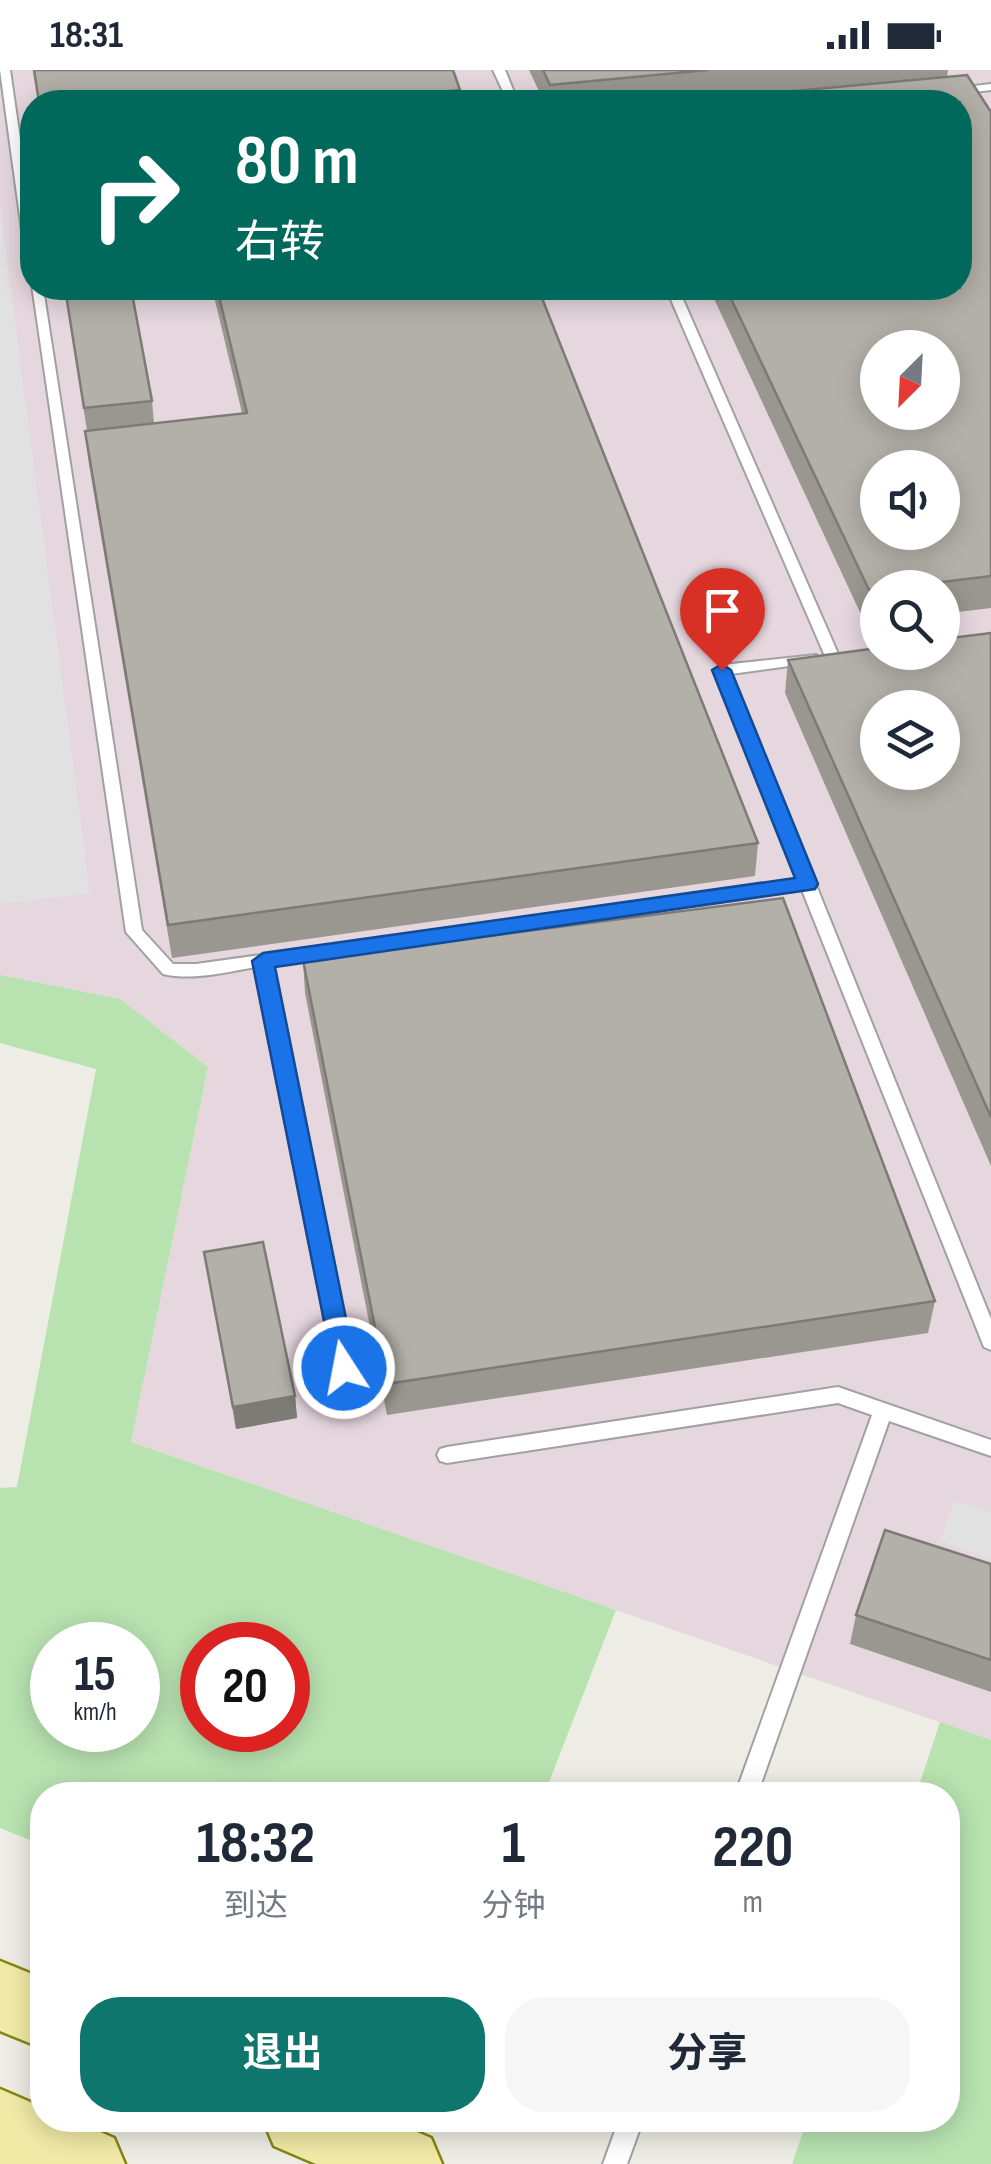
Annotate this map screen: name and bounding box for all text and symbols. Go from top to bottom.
text: 18:31 [50,13,123,58]
text: 80 m [235,120,359,204]
icon: right [70,130,200,260]
text: 右转 [235,216,325,271]
north arrow [860,330,960,430]
map controls [860,330,960,790]
button: sound [860,450,960,550]
pin [680,568,765,671]
button: search [860,570,960,670]
icon: arrive [695,583,750,638]
button: layers [860,690,960,790]
position arrow [292,1316,396,1420]
speed limit sign: 20 [180,1622,310,1752]
text: 15 [74,1645,116,1705]
text: km/h [73,1697,117,1728]
text: 18:32 [197,1808,315,1880]
text: 1 [502,1808,525,1880]
text: 220 [712,1812,793,1884]
text: m [743,1883,763,1922]
text: 到达 [224,1887,288,1926]
text: 分钟 [482,1887,546,1926]
button: 退出 [80,1997,485,2112]
button: 分享 [505,1997,910,2112]

